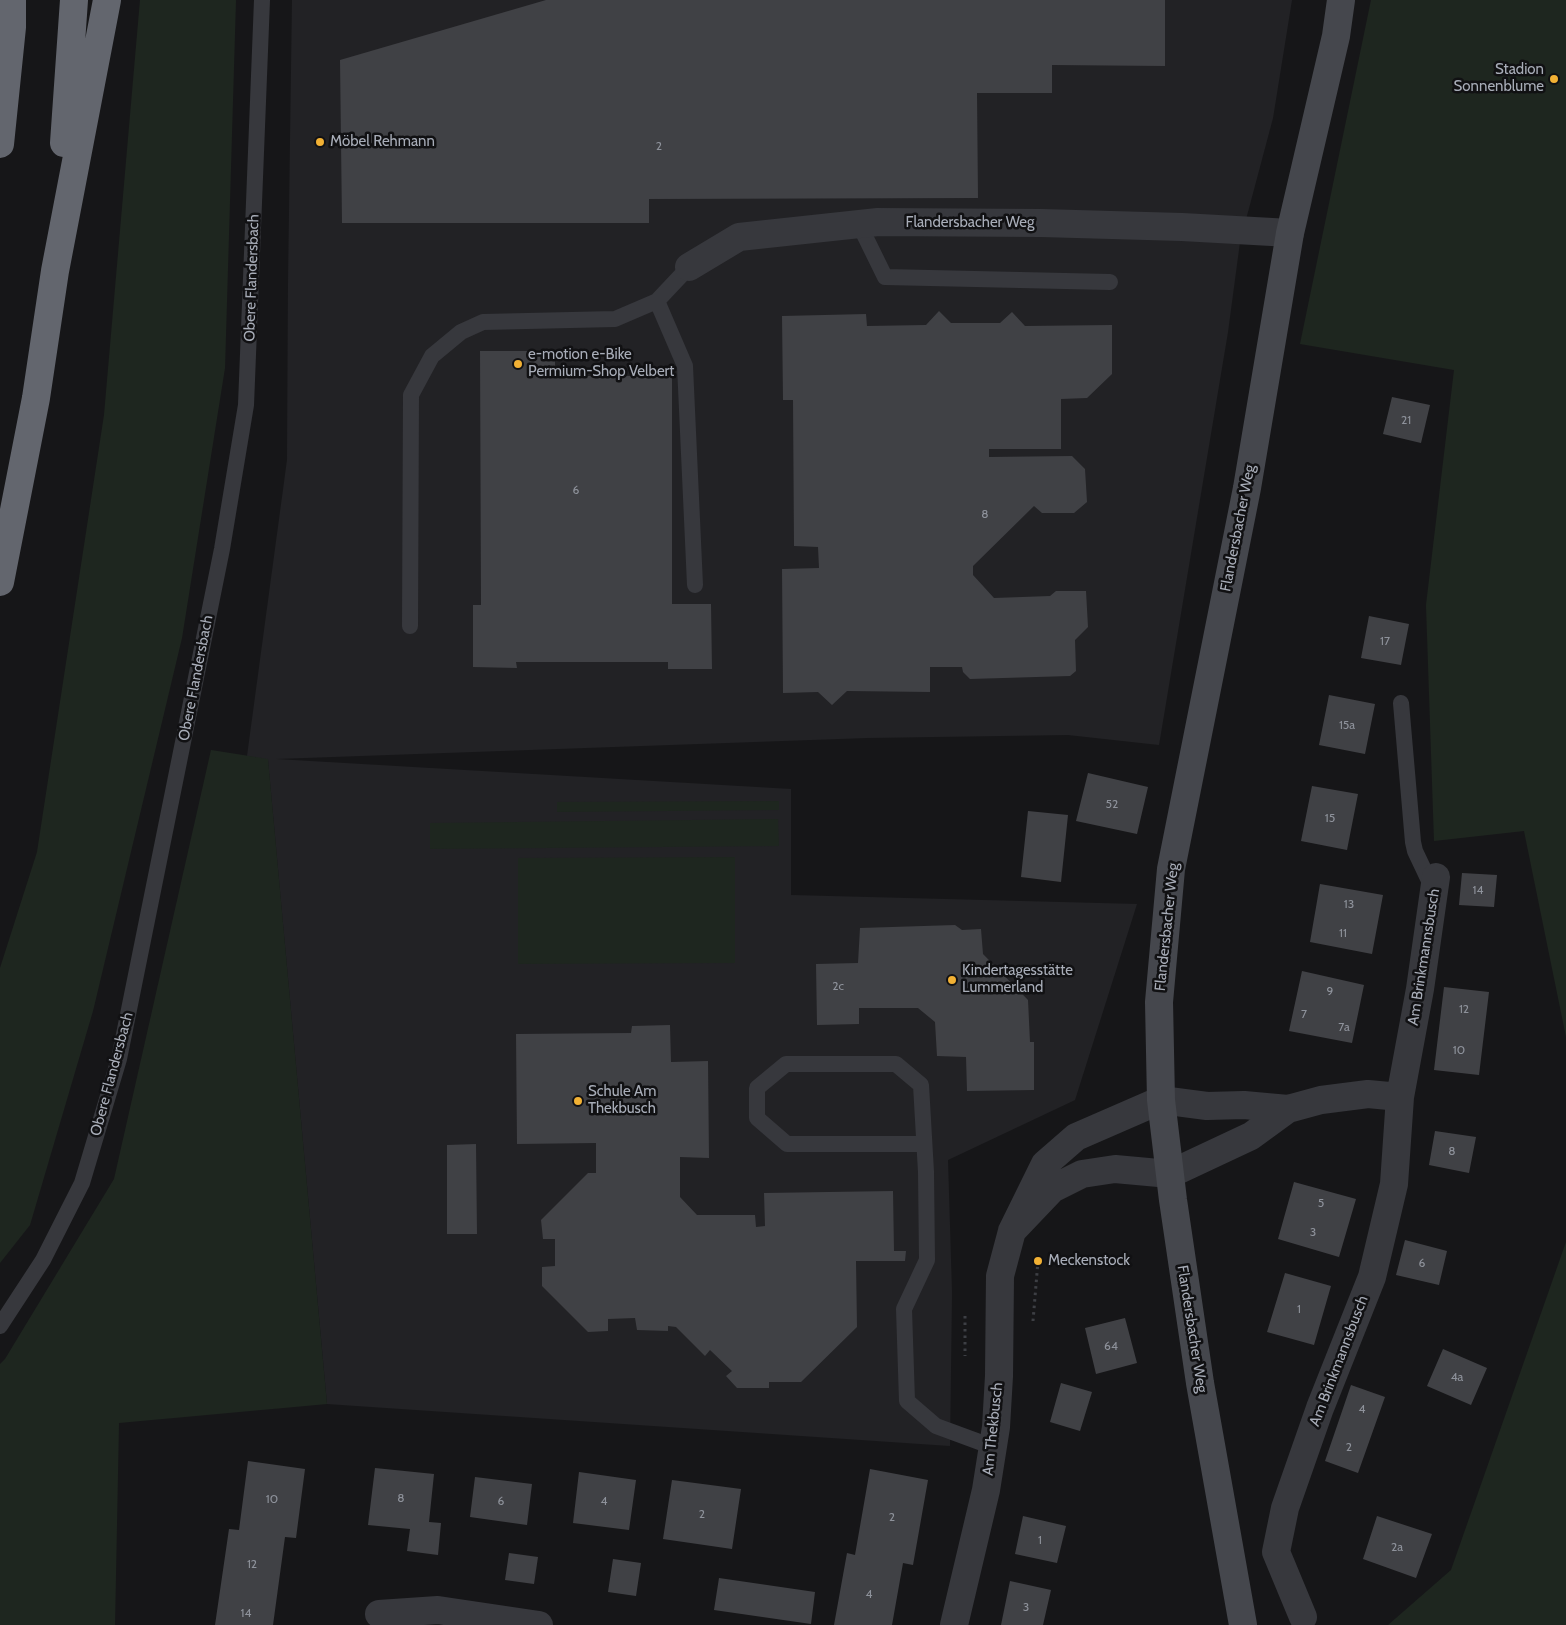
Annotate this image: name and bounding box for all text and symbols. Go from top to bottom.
place label: Stadion Sonnenblume [1454,61,1544,96]
marker: Stadion Sonnenblume [1548,73,1560,85]
place label: Möbel Rehmann [330,133,435,151]
marker: Möbel Rehmann [314,136,326,148]
house number: 2 [656,139,662,153]
street label: Obere Flandersbach [241,214,263,342]
street label: Flandersbacher Weg [906,214,1034,232]
place label: e-motion e-Bike Permium-Shop Velbert [528,346,674,381]
marker: e-motion e-Bike Permium-Shop Velbert [512,358,524,370]
house number: 21 [1401,413,1411,427]
street label: Flandersbacher Weg [1217,463,1259,593]
house number: 6 [573,483,579,497]
house number: 8 [981,507,989,521]
street label: Obere Flandersbach [175,614,217,742]
house number: 17 [1380,634,1390,648]
house number: 15a [1339,718,1355,732]
house number: 52 [1106,797,1118,811]
house number: 15 [1325,811,1335,825]
street label: Flandersbacher Weg [1151,862,1183,992]
house number: 14 [1473,883,1483,897]
street label: Am Brinkmannsbusch [1404,887,1444,1027]
house number: 13 [1344,897,1354,911]
house number: 11 [1339,926,1347,940]
place label: Kindertagesstätte Lummerland [962,962,1073,997]
marker: Kindertagesstätte Lummerland [946,974,958,986]
house number: 2c [832,979,844,993]
house number: 9 [1327,984,1333,998]
house number: 12 [1459,1002,1469,1016]
house number: 7 [1301,1007,1307,1021]
street label: Obere Flandersbach [87,1010,137,1138]
house number: 7a [1338,1020,1350,1034]
house number: 10 [1453,1043,1465,1057]
place label: Schule Am Thekbusch [588,1083,656,1118]
marker: Schule Am Thekbusch [572,1095,584,1107]
house number: 8 [1448,1144,1456,1158]
house number: 5 [1318,1196,1324,1210]
house number: 3 [1310,1225,1316,1239]
place label: Meckenstock [1048,1252,1130,1270]
marker: Meckenstock [1032,1255,1044,1267]
house number: 6 [1419,1256,1425,1270]
street label: Flandersbacher Weg [1173,1264,1211,1394]
street label: Am Brinkmannsbusch [1306,1293,1372,1429]
house number: 1 [1297,1302,1301,1316]
house number: 64 [1104,1339,1118,1353]
house number: 4a [1451,1370,1463,1384]
street label: Am Thekbusch [979,1382,1007,1476]
house number: 4 [1359,1402,1365,1416]
house number: 2 [1346,1440,1352,1454]
house number: 8 [397,1491,405,1505]
house number: 10 [266,1492,278,1506]
house number: 6 [498,1494,504,1508]
house number: 4 [601,1494,607,1508]
house number: 2 [699,1507,705,1521]
house number: 2 [889,1510,895,1524]
house number: 1 [1038,1533,1042,1547]
house number: 2a [1391,1540,1403,1554]
house number: 12 [247,1557,257,1571]
house number: 4 [866,1587,872,1601]
house number: 3 [1023,1600,1029,1614]
house number: 14 [241,1606,251,1620]

